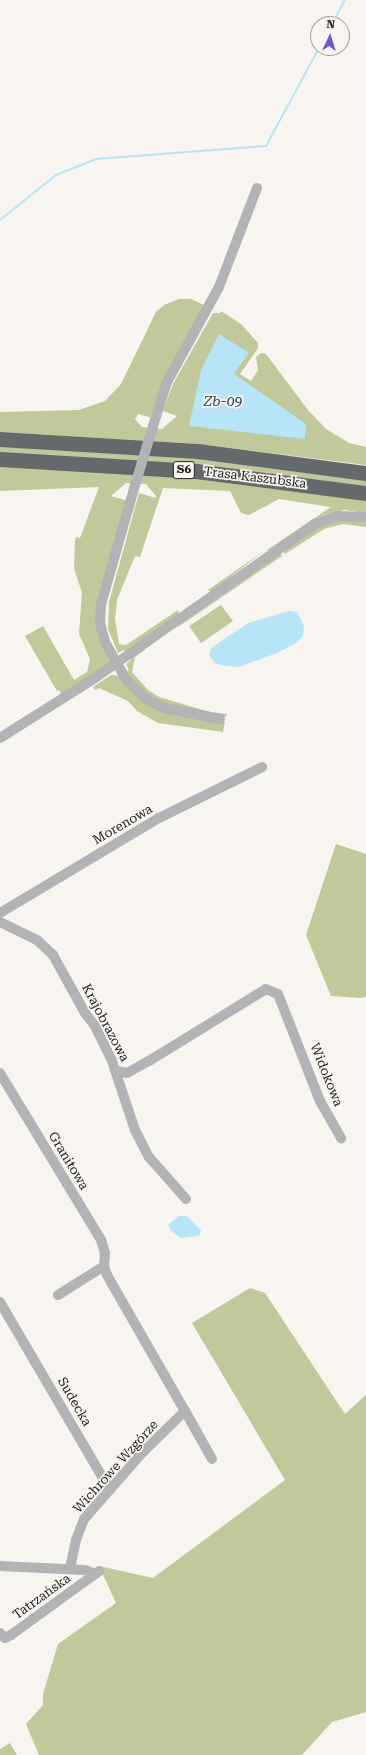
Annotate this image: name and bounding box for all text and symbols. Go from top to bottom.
north arrow [310,16,350,56]
text: N [326,18,335,31]
water label: Zb-09 [204,393,242,409]
road number: S6 [172,460,196,480]
street label: Trasa Kaszubska [203,464,307,492]
street label: Morenowa [90,802,156,848]
street label: Krajobrazowa [78,982,132,1064]
street label: Widokowa [306,1041,346,1109]
street label: Granitowa [45,1129,91,1193]
street label: Sudecka [54,1375,94,1429]
street label: Wichrowe Wzgórze [70,1417,162,1517]
street label: Tatrzańska [10,1571,74,1623]

